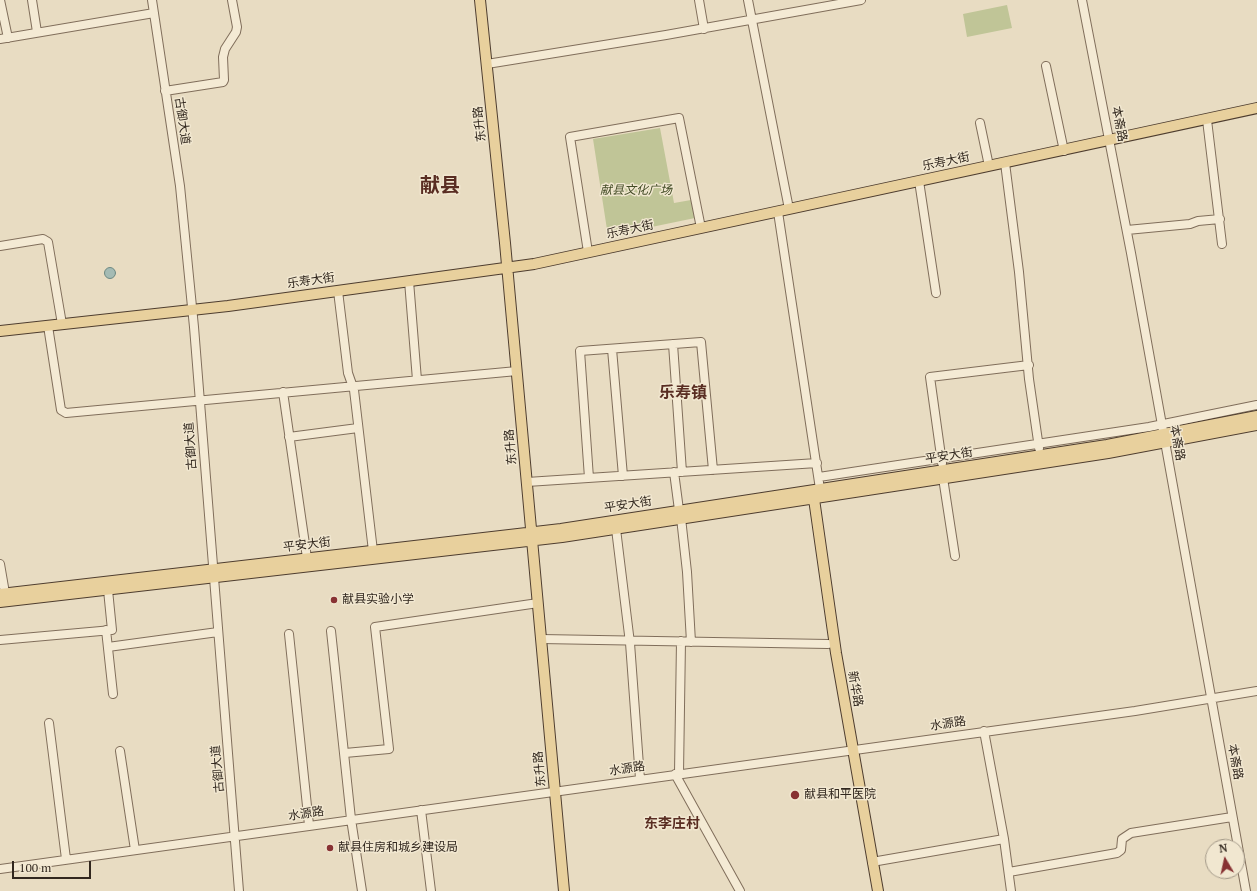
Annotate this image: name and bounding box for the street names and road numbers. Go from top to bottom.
street label: 古御大道 [172,96,192,146]
street label: 东升路 [471,105,489,143]
street label: 本斋路 [1108,105,1130,143]
street label: 乐寿大街 [921,150,971,174]
street label: 乐寿大街 [605,218,655,242]
street label: 乐寿大街 [286,271,336,291]
street label: 古御大道 [182,422,200,470]
street label: 本斋路 [1167,424,1187,462]
street label: 东升路 [502,428,520,466]
street label: 平安大街 [924,445,974,467]
street label: 平安大街 [603,494,653,516]
street label: 平安大街 [282,535,332,555]
street label: 新华路 [845,670,865,708]
street label: 水源路 [929,714,967,734]
street label: 本斋路 [1225,743,1245,781]
street label: 古御大道 [209,744,227,794]
street label: 东升路 [531,750,549,788]
street label: 水源路 [608,759,646,779]
street label: 水源路 [287,804,325,824]

